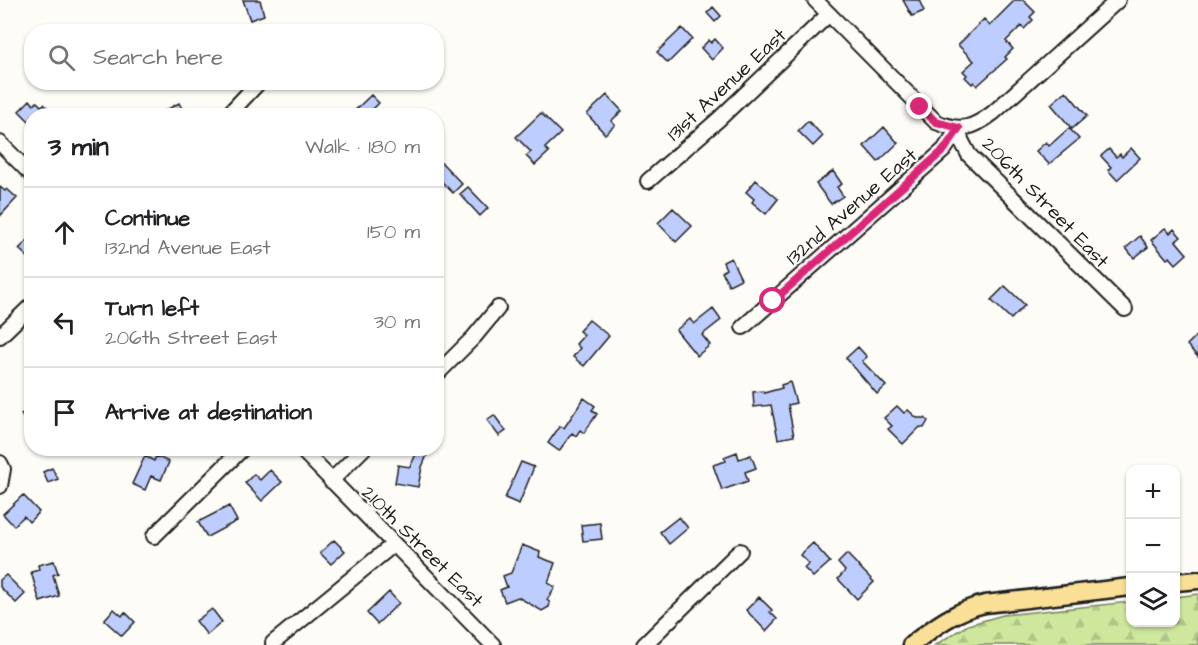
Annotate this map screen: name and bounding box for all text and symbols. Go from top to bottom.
street label: 131st Avenue East [661,22,793,148]
search box [24,24,444,90]
icon: search [45,41,78,74]
text: Search here [93,42,223,73]
route end [906,93,932,119]
text: 3 min [48,129,109,165]
street label: 206th Street East [975,131,1115,274]
text: Walk · 180 m [305,133,420,161]
street label: 132nd Avenue East [780,142,923,272]
text: Continue [105,203,190,234]
icon: ahead [48,216,81,249]
text: 150 m [367,218,420,246]
text: 132nd Avenue East [105,234,271,262]
route start [759,287,785,313]
text: Turn left [105,293,199,324]
icon: left [48,306,81,339]
text: 30 m [374,308,420,336]
text: 206th Street East [105,324,277,352]
icon: arrive [48,396,81,429]
text: Arrive at destination [105,397,312,428]
map controls [1126,465,1180,627]
button: + [1126,465,1180,519]
street label: 210th Street East [355,479,490,614]
button: − [1126,519,1180,573]
button: layers [1126,573,1180,627]

